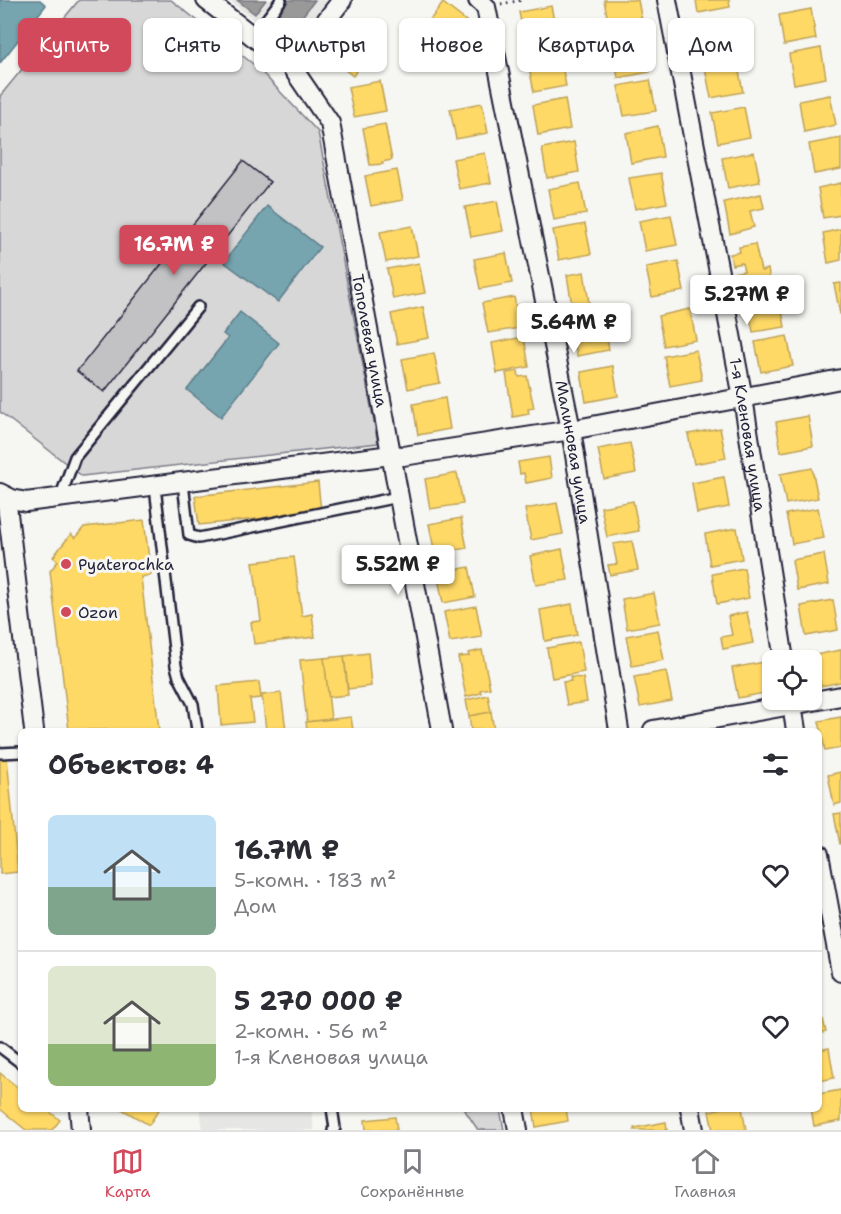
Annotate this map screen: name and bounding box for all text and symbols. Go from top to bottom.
chip: Купить [18,18,131,72]
chip: Снять [143,18,242,72]
chip: Фильтры [254,18,387,72]
chip: Новое [399,18,505,72]
chip: Квартира [517,18,656,72]
chip: Дом [668,18,754,72]
pin: 16.7M ₽ [119,225,229,276]
text: 16.7M ₽ [133,231,215,257]
street label: Тополевая улица [348,272,393,409]
pin: 5.27M ₽ [692,275,802,326]
text: 5.27M ₽ [704,281,790,307]
pin: 5.64M ₽ [519,303,629,354]
text: 5.64M ₽ [531,309,617,335]
street label: 1-я Кленовая улица [725,356,771,513]
street label: Малиновая улица [551,378,596,525]
pin: 5.52M ₽ [343,545,453,596]
text: 5.52M ₽ [356,551,440,577]
place label: Pyaterochka [78,554,174,575]
marker: Pyaterochka [59,557,73,571]
place label: Ozon [78,602,118,623]
marker: Ozon [59,605,73,619]
map controls [762,650,822,710]
button: locate [762,650,822,710]
text: Объектов: 4 [48,747,214,782]
icon: filters [759,748,792,781]
text: 16.7M ₽ [234,832,339,867]
icon: home [96,839,168,911]
icon: heart [759,859,792,892]
text: 5-комн. · 183 m² [234,867,396,893]
text: Дом [234,893,276,919]
text: 5 270 000 ₽ [234,983,403,1018]
icon: home [96,990,168,1062]
icon: heart [759,1010,792,1043]
text: 2-комн. · 56 m² [234,1018,388,1044]
text: 1-я Кленовая улица [234,1044,428,1070]
tab: Карта [105,1145,151,1202]
tab: Сохранённые [360,1145,465,1202]
tab: Главная [674,1145,736,1202]

